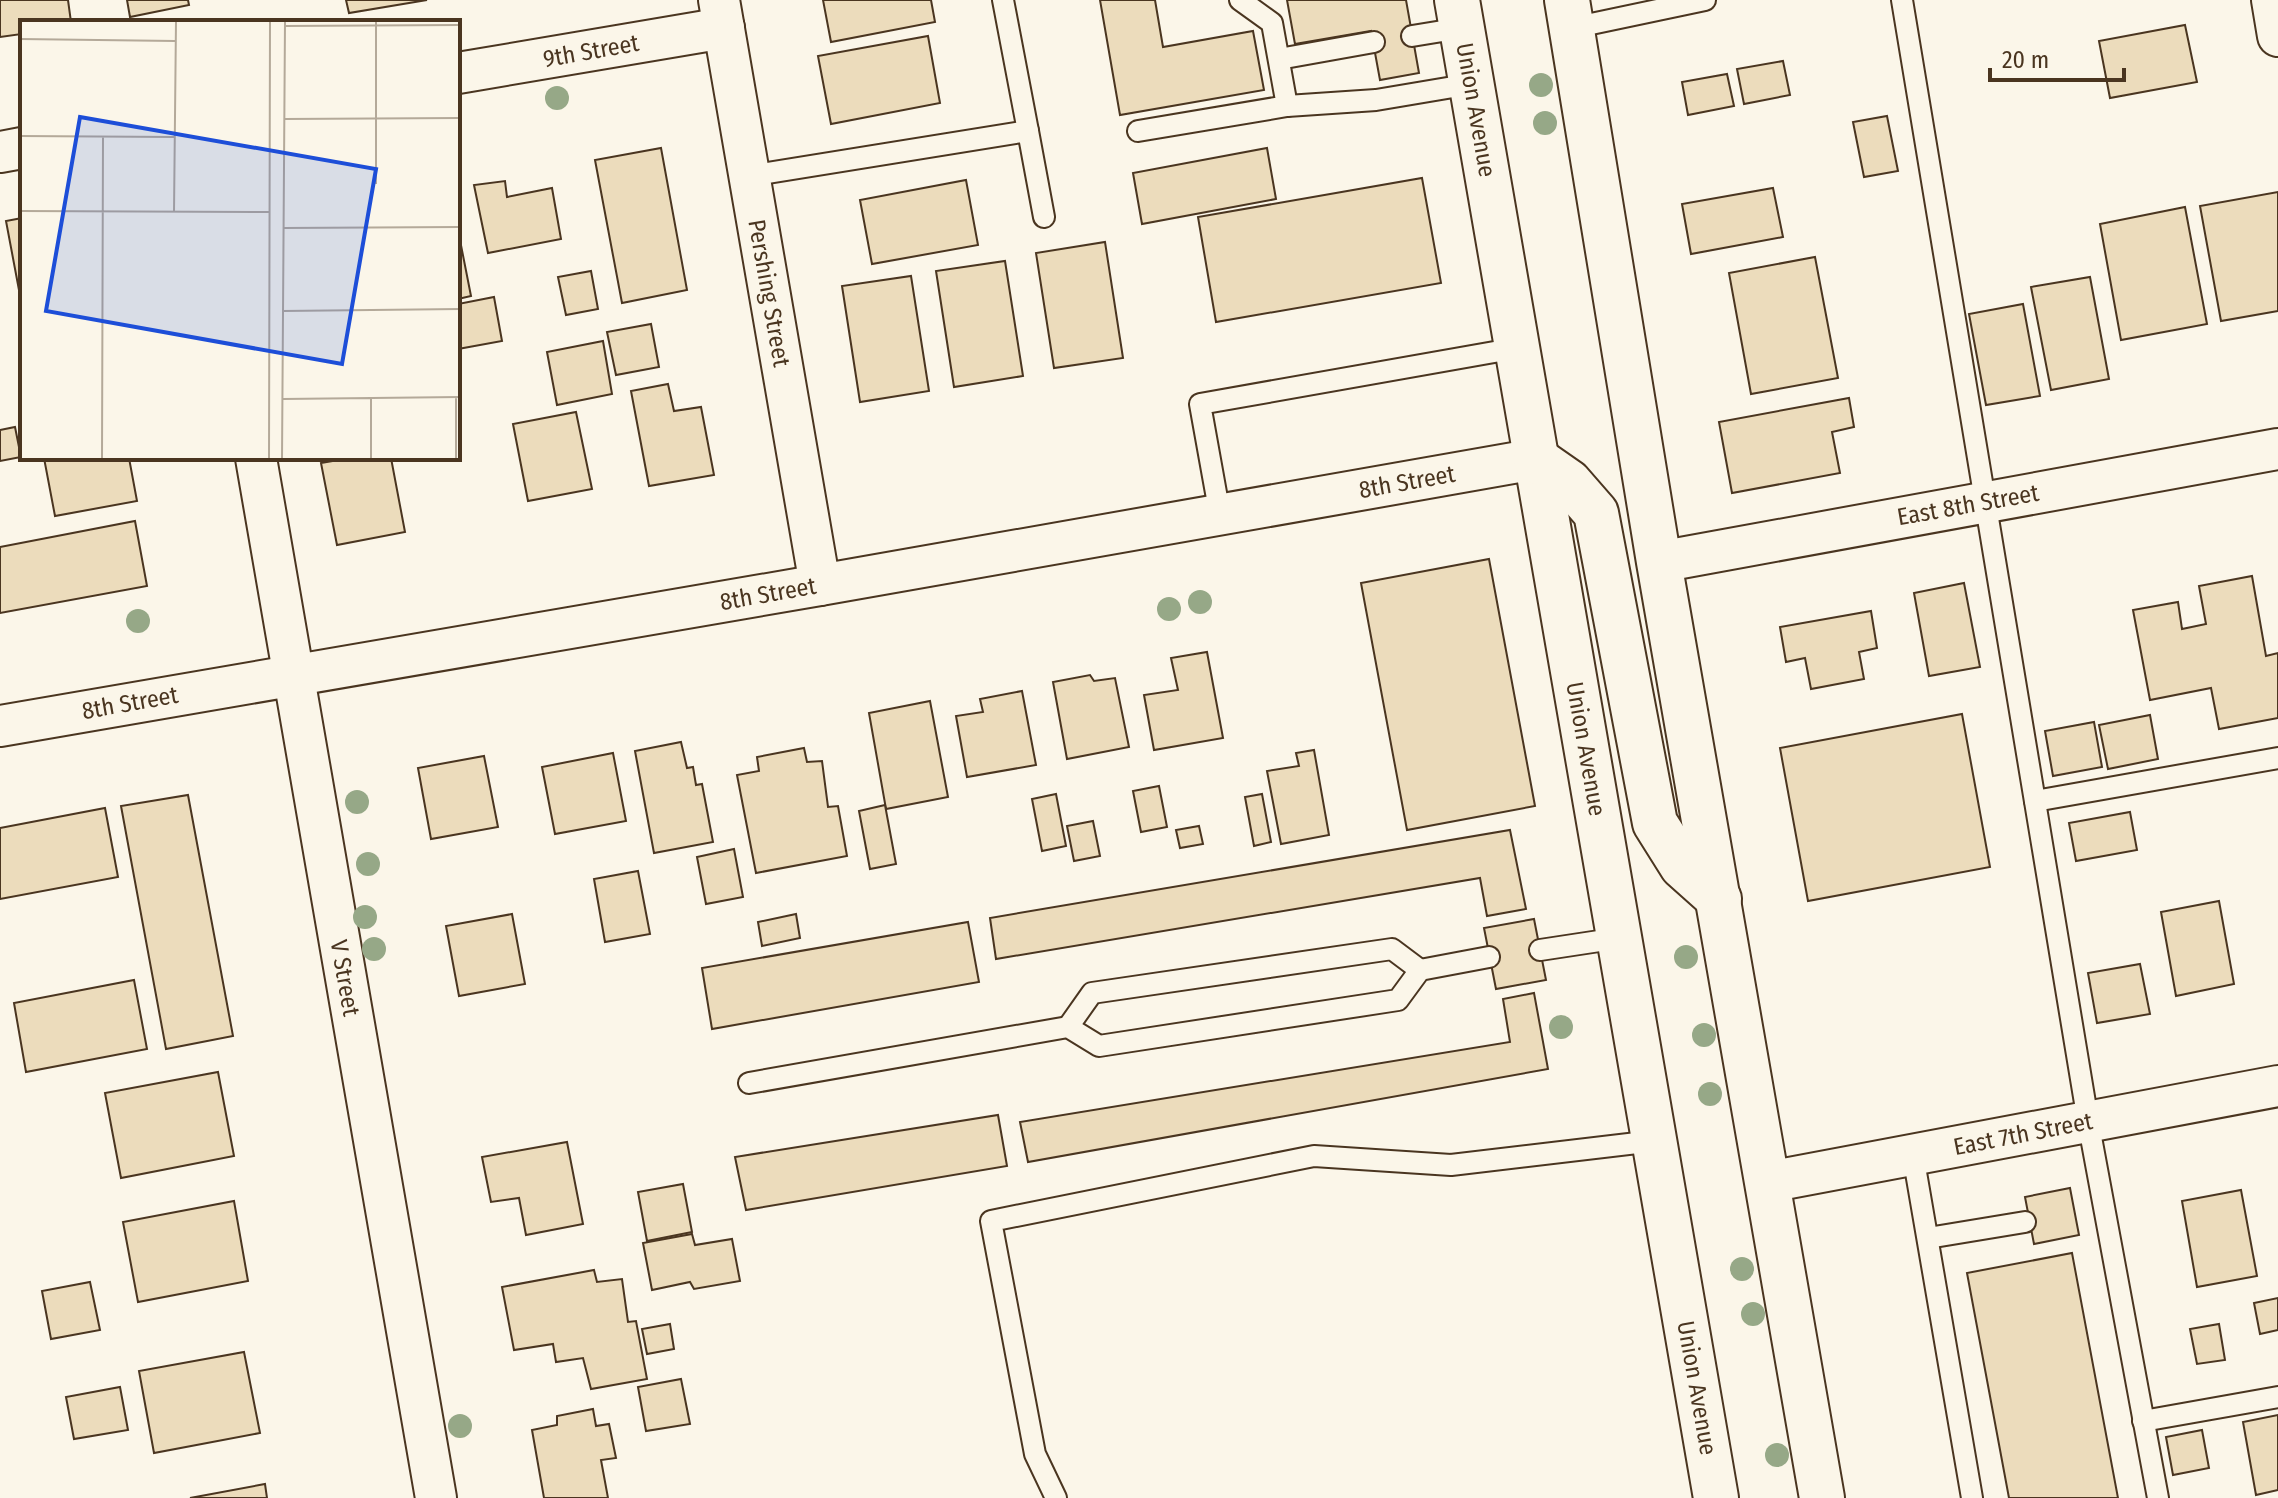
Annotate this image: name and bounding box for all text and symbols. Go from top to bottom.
inset map [20,20,460,460]
street label: 9th Street [541,29,641,73]
scale bar [1990,32,2124,82]
street label: Union Avenue [1450,41,1502,179]
text: 20 m [2002,46,2049,74]
street label: Pershing Street [742,217,796,369]
street label: 8th Street [1357,460,1457,504]
street label: East 8th Street [1895,479,2041,531]
street label: 8th Street [718,572,818,616]
street label: Union Avenue [1560,680,1612,818]
street label: 8th Street [80,681,180,725]
street label: V Street [325,938,365,1018]
street label: East 7th Street [1951,1107,2095,1161]
street label: Union Avenue [1671,1319,1723,1457]

